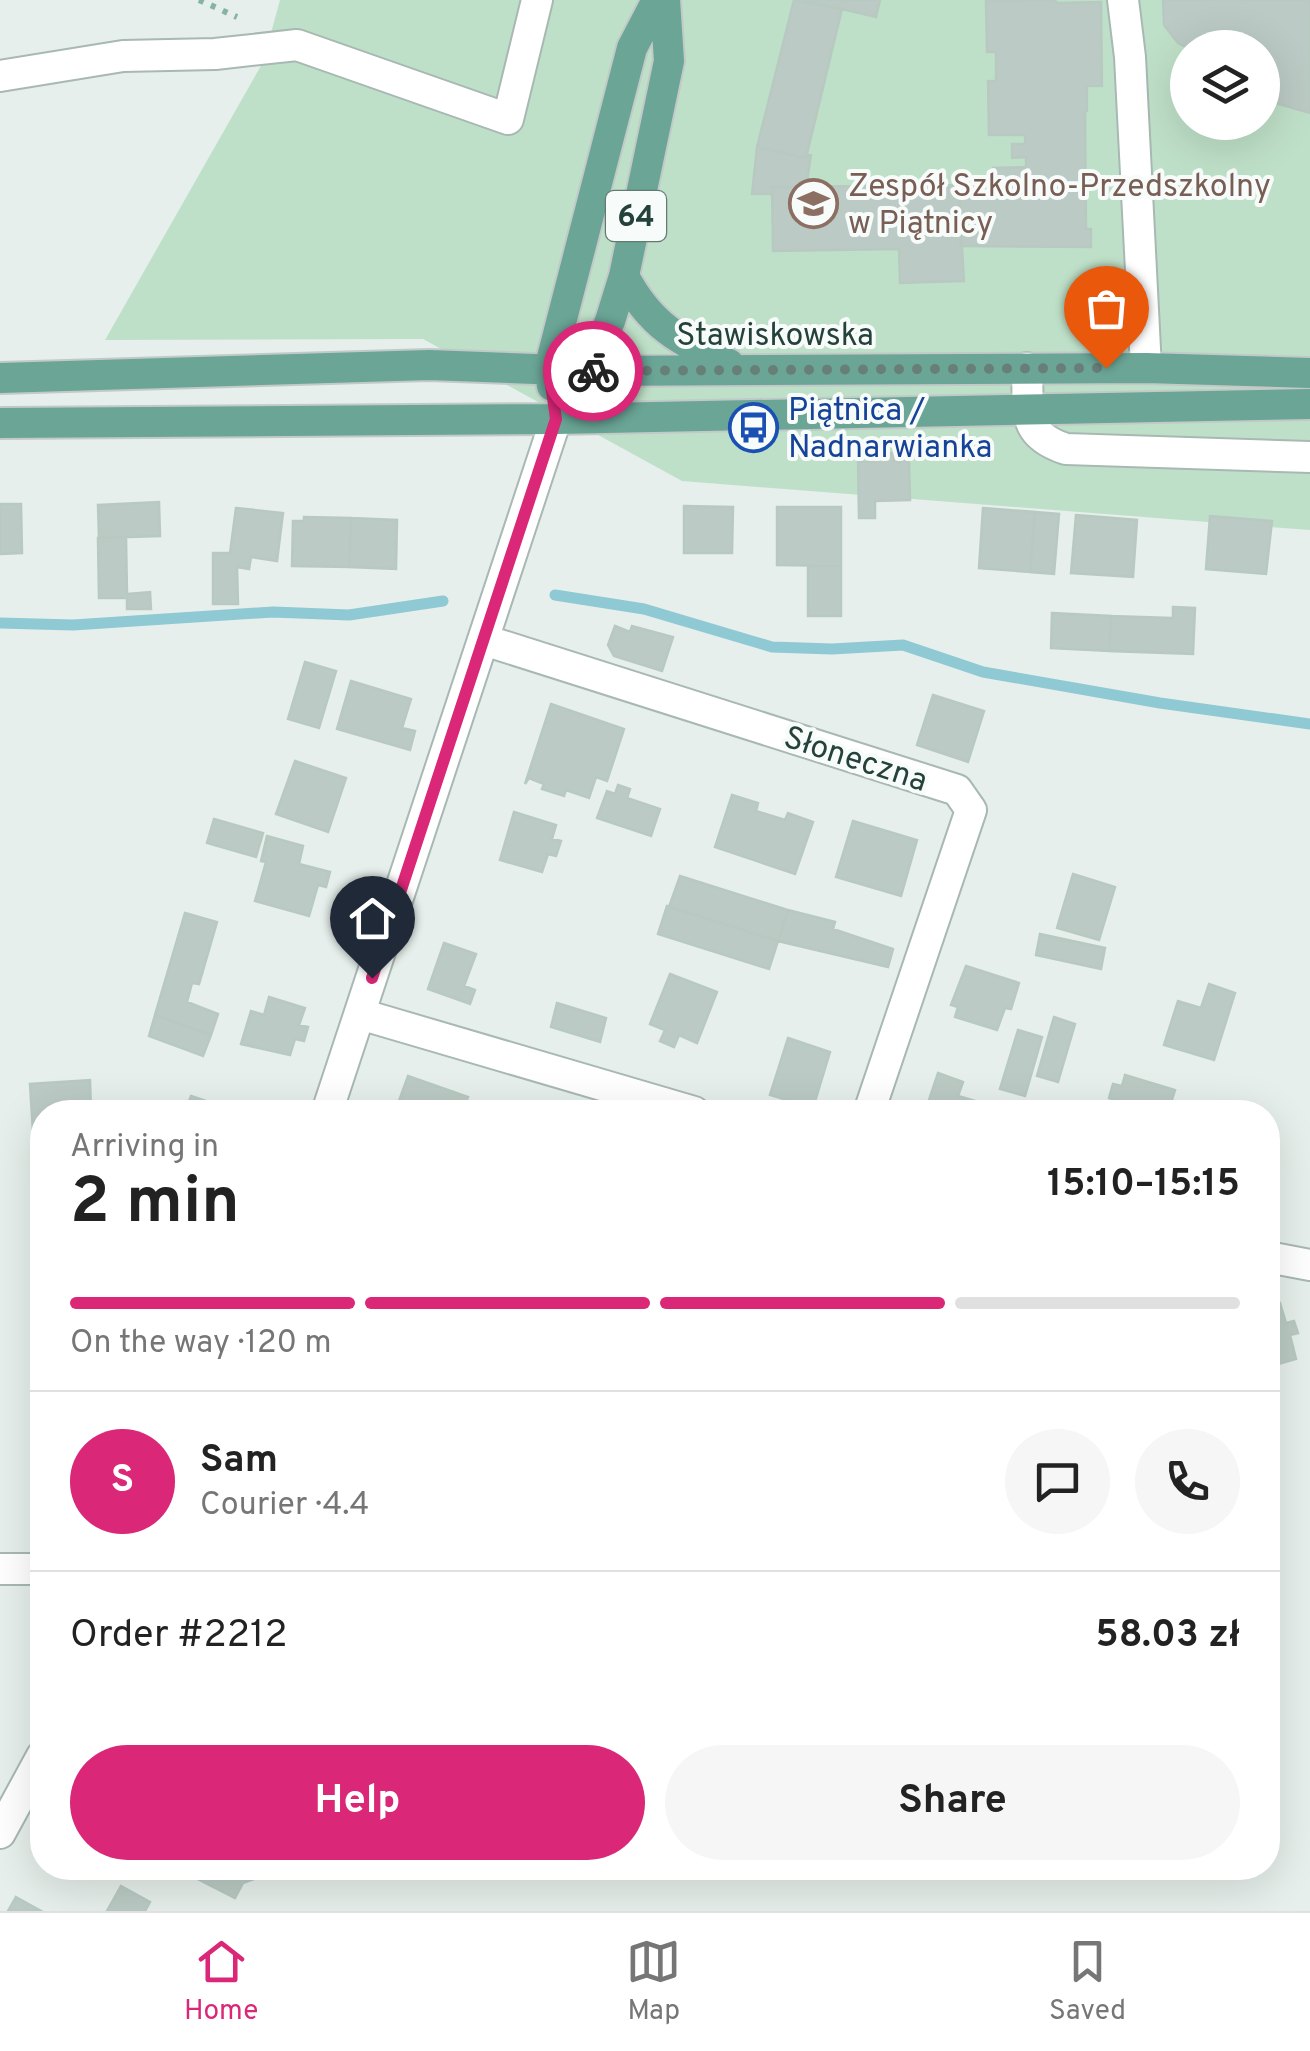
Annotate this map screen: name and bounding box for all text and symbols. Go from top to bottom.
map controls [1170,30,1280,140]
button: layers [1170,30,1280,140]
place label: Zespół Szkolno-Przedszkolny w Piątnicy [848,168,1271,245]
school or university icon: Zespół Szkolno-Przedszkolny w Piątnicy [787,177,839,229]
road number: 64 [606,191,666,241]
pin [1064,266,1149,369]
icon: bag [1079,281,1134,336]
street label: Stawiskowska [676,317,874,357]
courier [543,321,643,421]
icon: bike [566,344,621,399]
place label: Piątnica / Nadnarwianka [788,392,992,469]
bus stop icon: Piątnica / Nadnarwianka [727,401,779,453]
street label: Słoneczna [778,719,932,803]
pin [330,876,415,979]
icon: home [345,891,400,946]
text: Arriving in [70,1128,219,1168]
text: 15:10–15:15 [1047,1161,1240,1210]
text: 2 min [70,1164,240,1246]
text: On the way · 120 m [70,1324,332,1364]
button: chat [1005,1429,1110,1534]
button: phone [1135,1429,1240,1534]
text: Sam [200,1437,278,1486]
text: S [111,1457,134,1506]
text: Courier · 4.4 [200,1486,369,1526]
text: Order #2212 [70,1612,288,1661]
text: 58.03 zł [1096,1612,1240,1661]
button: Help [70,1745,645,1860]
button: Share [665,1745,1240,1860]
tab: Home [184,1934,258,2030]
tab: Map [626,1934,681,2030]
tab: Saved [1049,1934,1126,2030]

